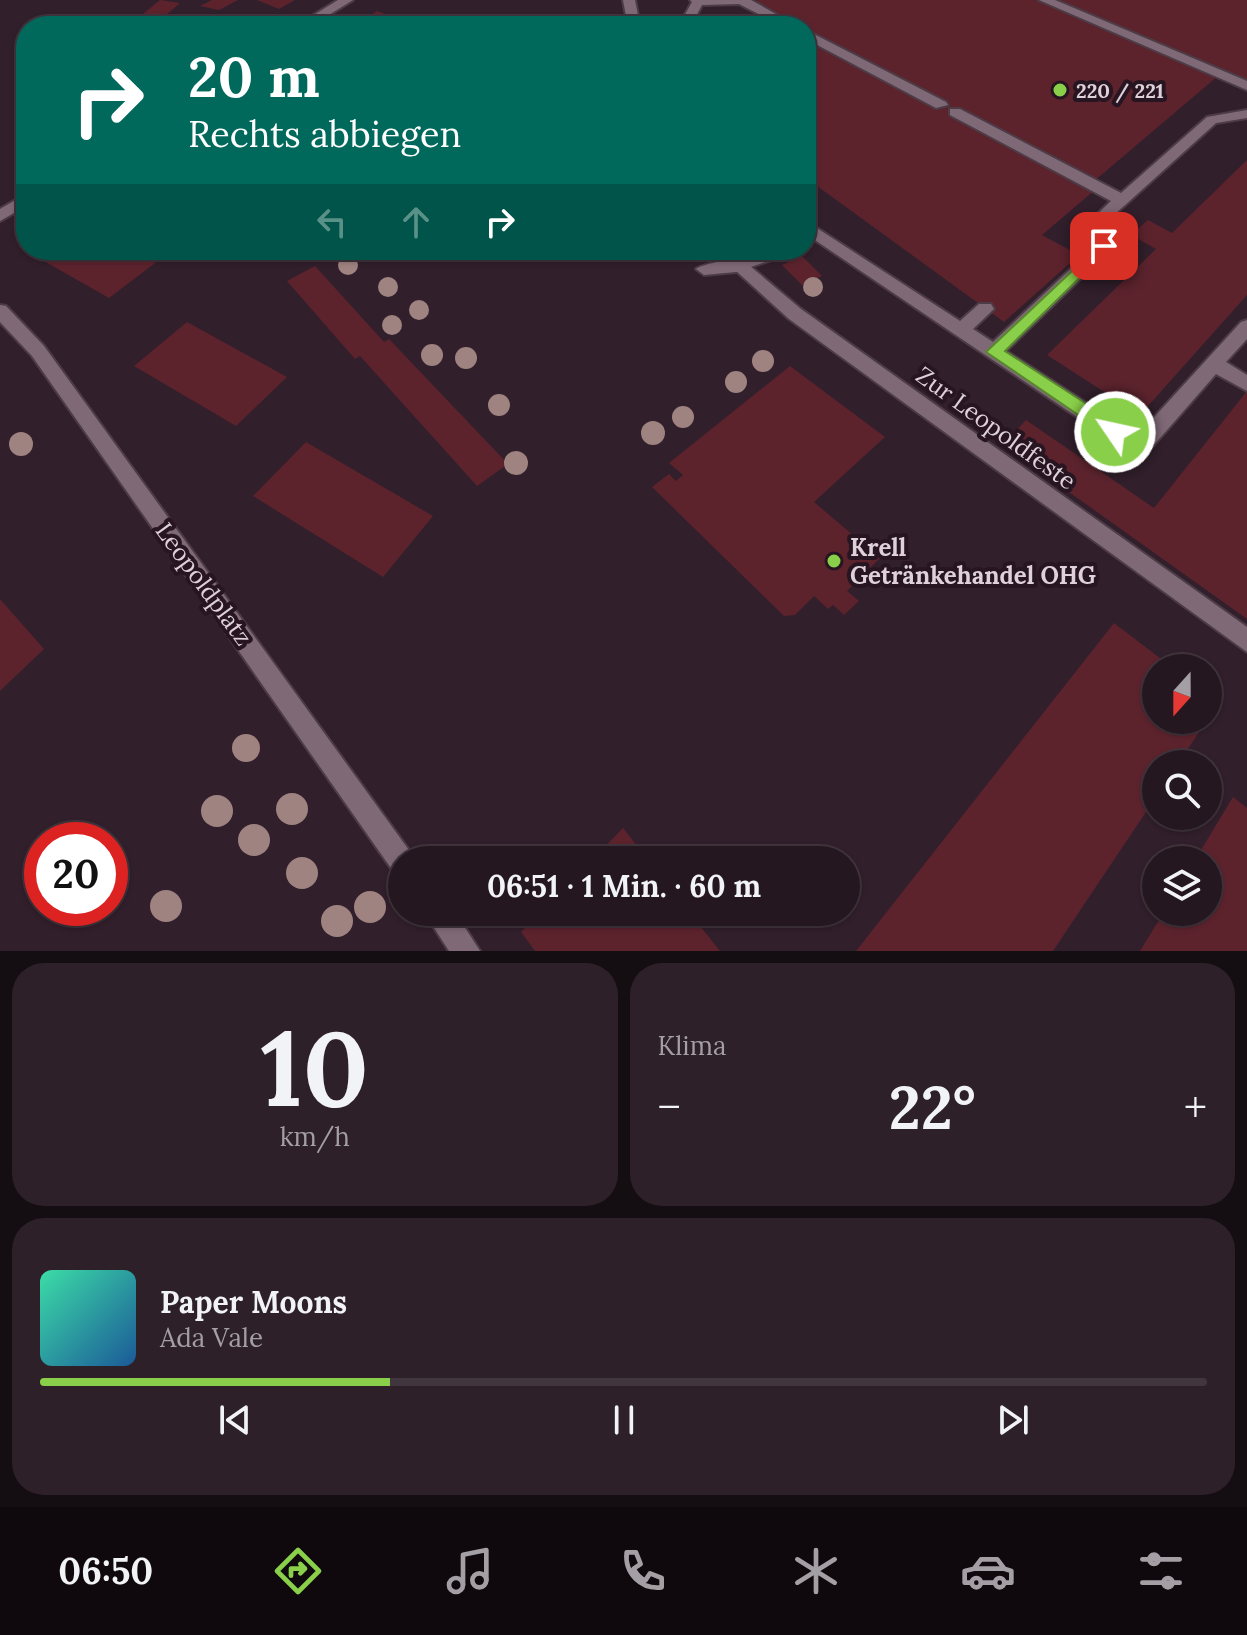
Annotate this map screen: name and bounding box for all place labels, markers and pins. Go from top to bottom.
place label: 220 / 221 [1076,78,1164,104]
marker: 220 / 221 [1051,81,1069,99]
pin [1070,212,1138,280]
place label: Krell Getränkehandel OHG [850,532,1096,591]
marker: Krell Getränkehandel OHG [825,552,843,570]

